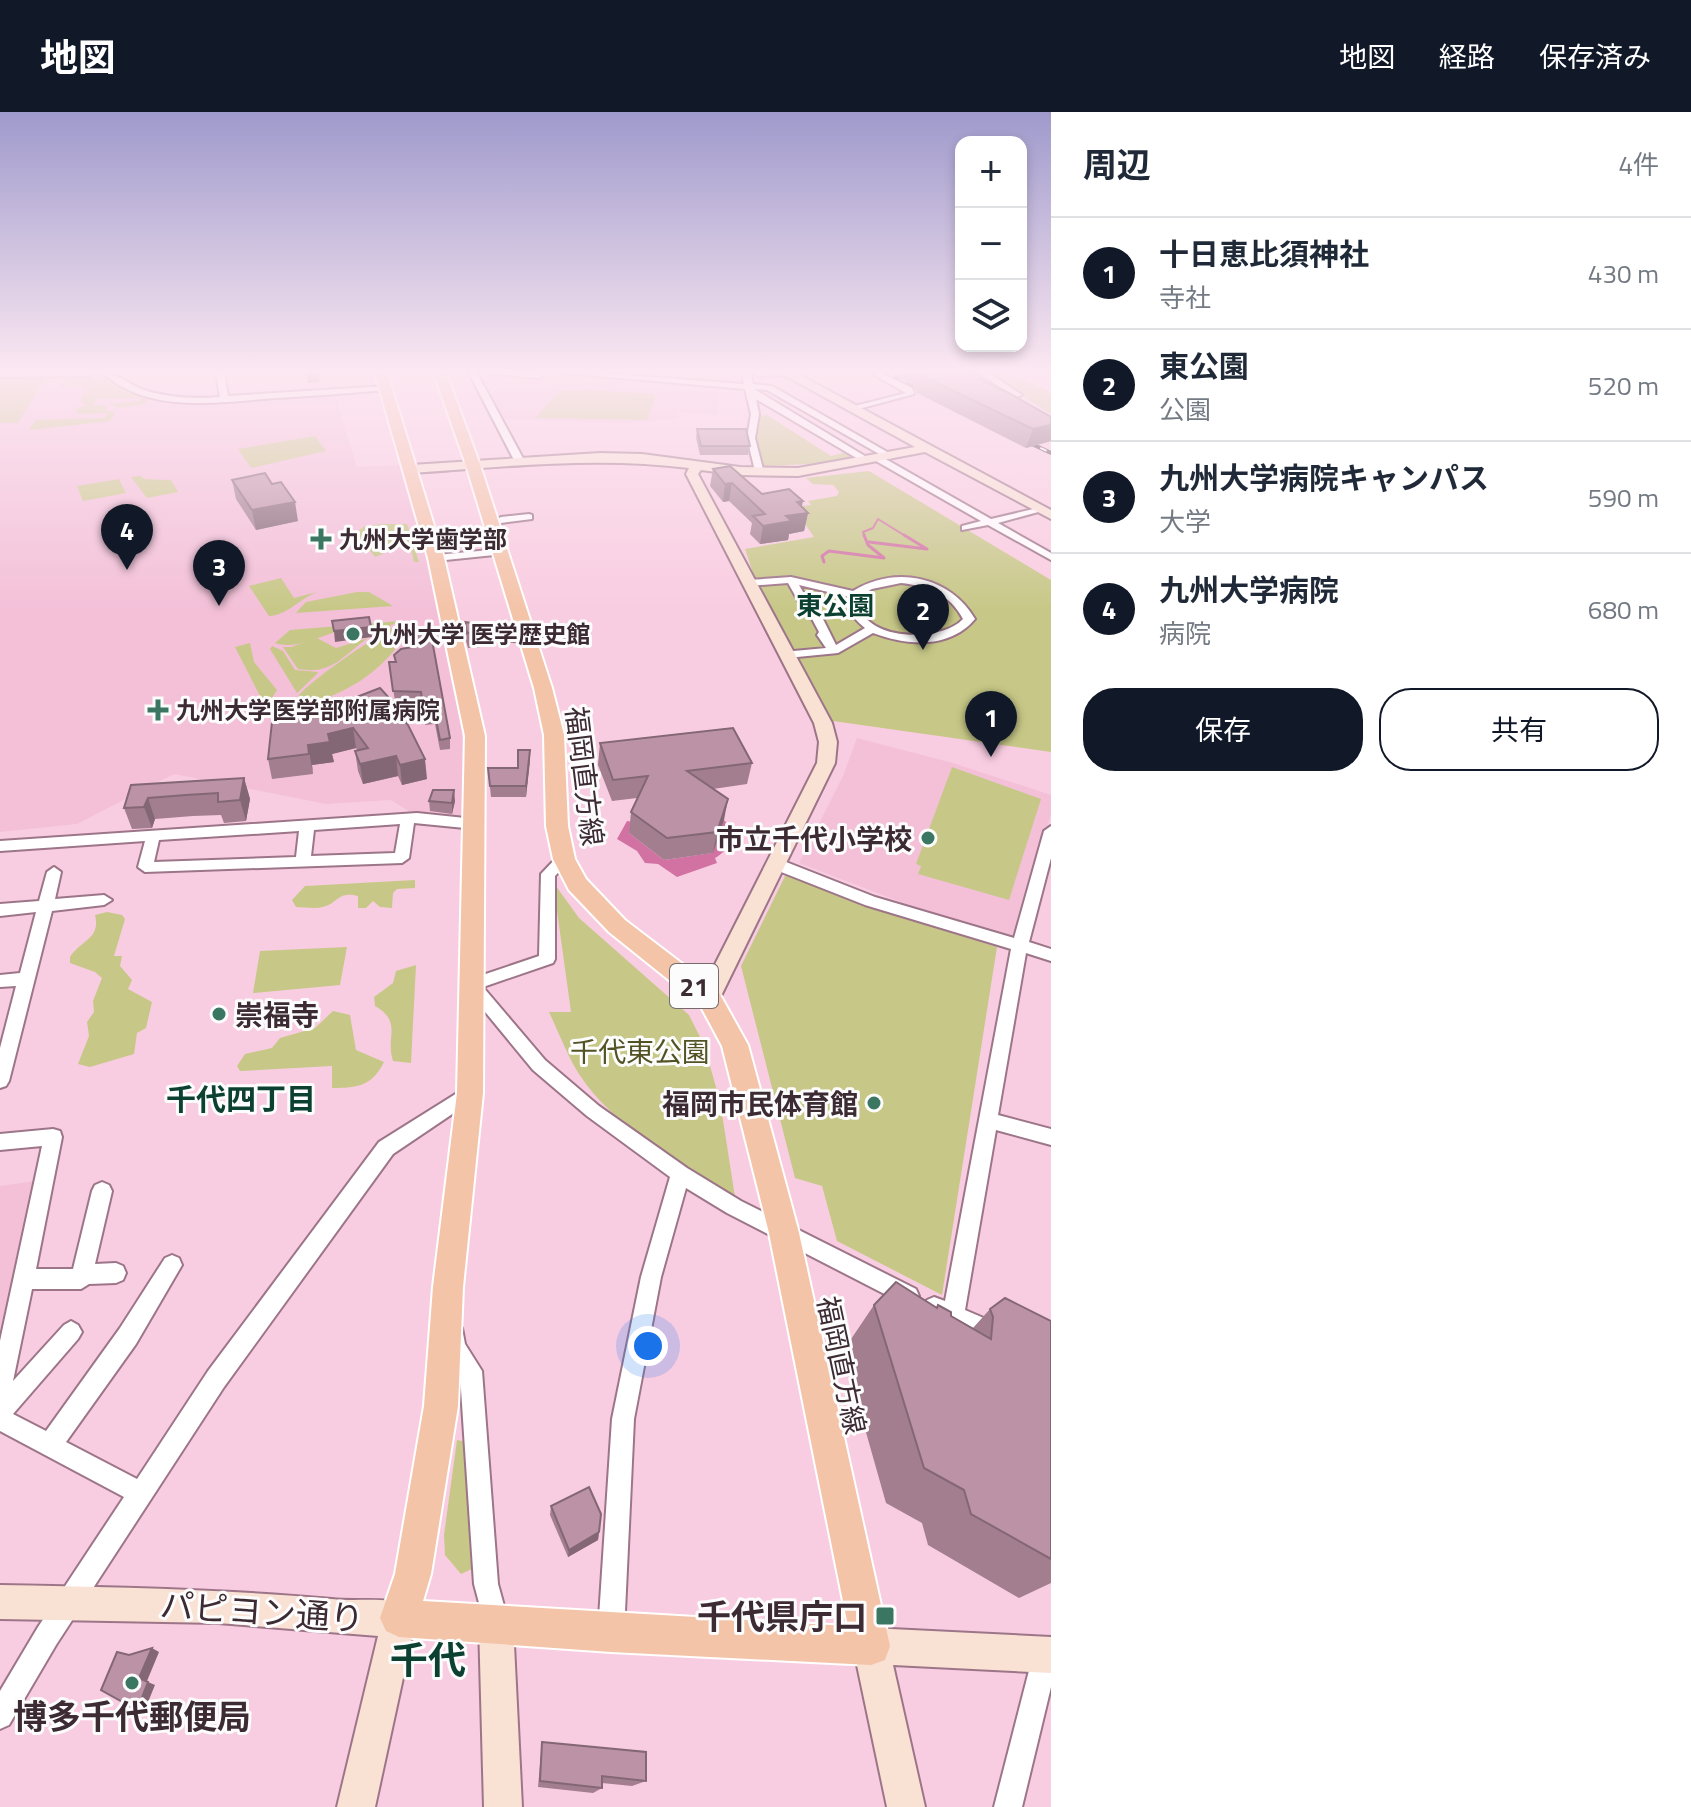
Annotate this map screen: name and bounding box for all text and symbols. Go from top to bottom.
text: 地図 [40,28,116,86]
text: 地図 [1339,35,1395,78]
text: 経路 [1439,35,1495,78]
text: 保存済み [1539,35,1651,78]
map controls [955,136,1027,352]
button: + [955,136,1027,208]
text: 周辺 [1083,138,1151,190]
text: 4件 [1618,145,1659,184]
button: − [955,208,1027,280]
text: 十日恵比須神社 [1159,231,1369,277]
text: 1 [1102,254,1116,293]
text: 430 m [1588,254,1659,293]
text: 寺社 [1159,278,1211,317]
button: layers [955,280,1027,352]
text: 東公園 [1159,343,1249,389]
text: 2 [1102,366,1116,405]
text: 520 m [1588,366,1659,405]
text: 公園 [1159,390,1211,429]
text: 九州大学病院キャンパス [1159,455,1489,501]
text: 3 [1102,478,1116,517]
text: 590 m [1588,478,1659,517]
text: 大学 [1159,502,1211,541]
pin: 4 [101,504,153,570]
place label: 九州大学歯学部 [339,521,507,557]
marker: 九州大学歯学部 [310,528,332,550]
pin: 3 [193,540,245,606]
text: 九州大学病院 [1159,567,1339,613]
pin: 2 [897,584,949,650]
district label: 東公園 [796,586,874,625]
text: 4 [1102,590,1116,629]
text: 680 m [1588,590,1659,629]
text: 病院 [1159,614,1211,653]
place label: 九州大学 医学歴史館 [369,616,590,652]
marker: 九州大学 医学歴史館 [344,625,362,643]
button: 保存 [1083,688,1363,771]
button: 共有 [1379,688,1659,771]
pin: 1 [965,691,1017,757]
place label: 九州大学医学部附属病院 [176,692,440,728]
marker: 九州大学医学部附属病院 [147,699,169,721]
street label: 福岡直方線 [555,704,615,848]
place label: 市立千代小学校 [716,817,912,860]
marker: 市立千代小学校 [919,829,937,847]
road number: 21 [670,964,718,1008]
place label: 崇福寺 [235,993,319,1036]
marker: 崇福寺 [210,1005,228,1023]
park label: 千代東公園 [570,1030,710,1073]
district label: 千代四丁目 [166,1076,316,1122]
place label: 福岡市民体育館 [662,1082,858,1125]
marker: 福岡市民体育館 [865,1094,883,1112]
street label: 福岡直方線 [806,1292,878,1438]
your location [628,1326,668,1366]
street label: パピヨン通り [158,1578,366,1644]
place label: 千代県庁口 [697,1590,867,1642]
marker: 千代県庁口 [874,1605,896,1627]
district label: 千代 [390,1631,466,1689]
marker: 博多千代郵便局 [123,1674,141,1692]
place label: 博多千代郵便局 [13,1690,251,1742]

